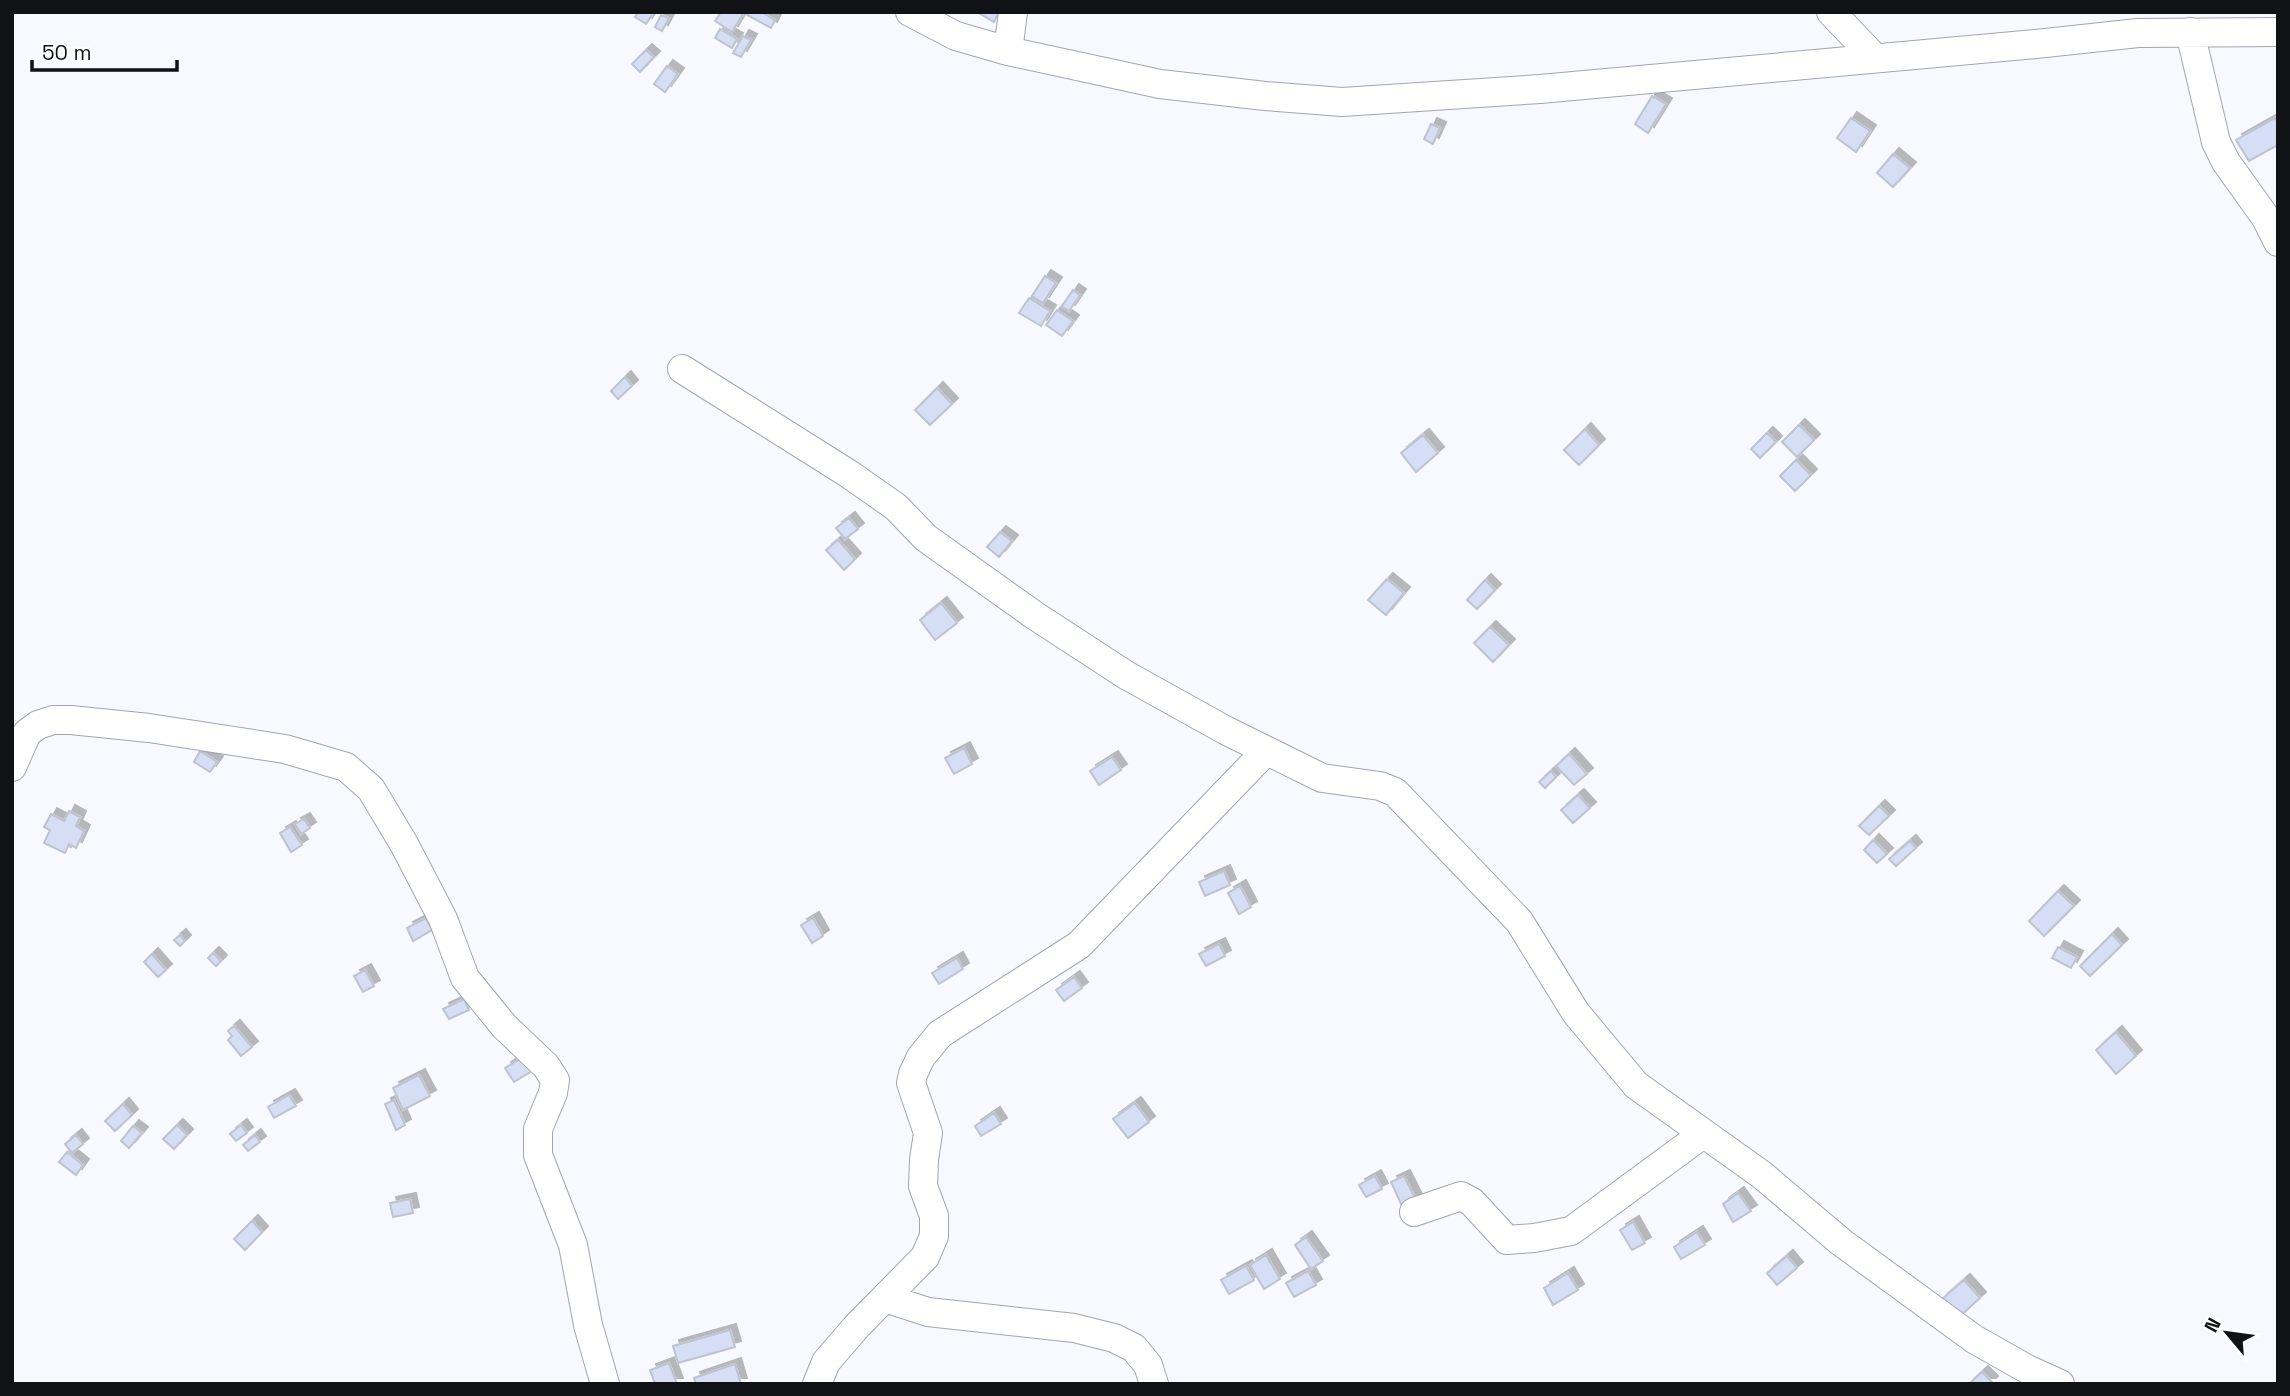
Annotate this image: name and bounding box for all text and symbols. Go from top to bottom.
scale bar [32,28,177,72]
text: 50 m [42,39,92,66]
north arrow [2192,1298,2262,1368]
text: N [2199,1313,2227,1337]

